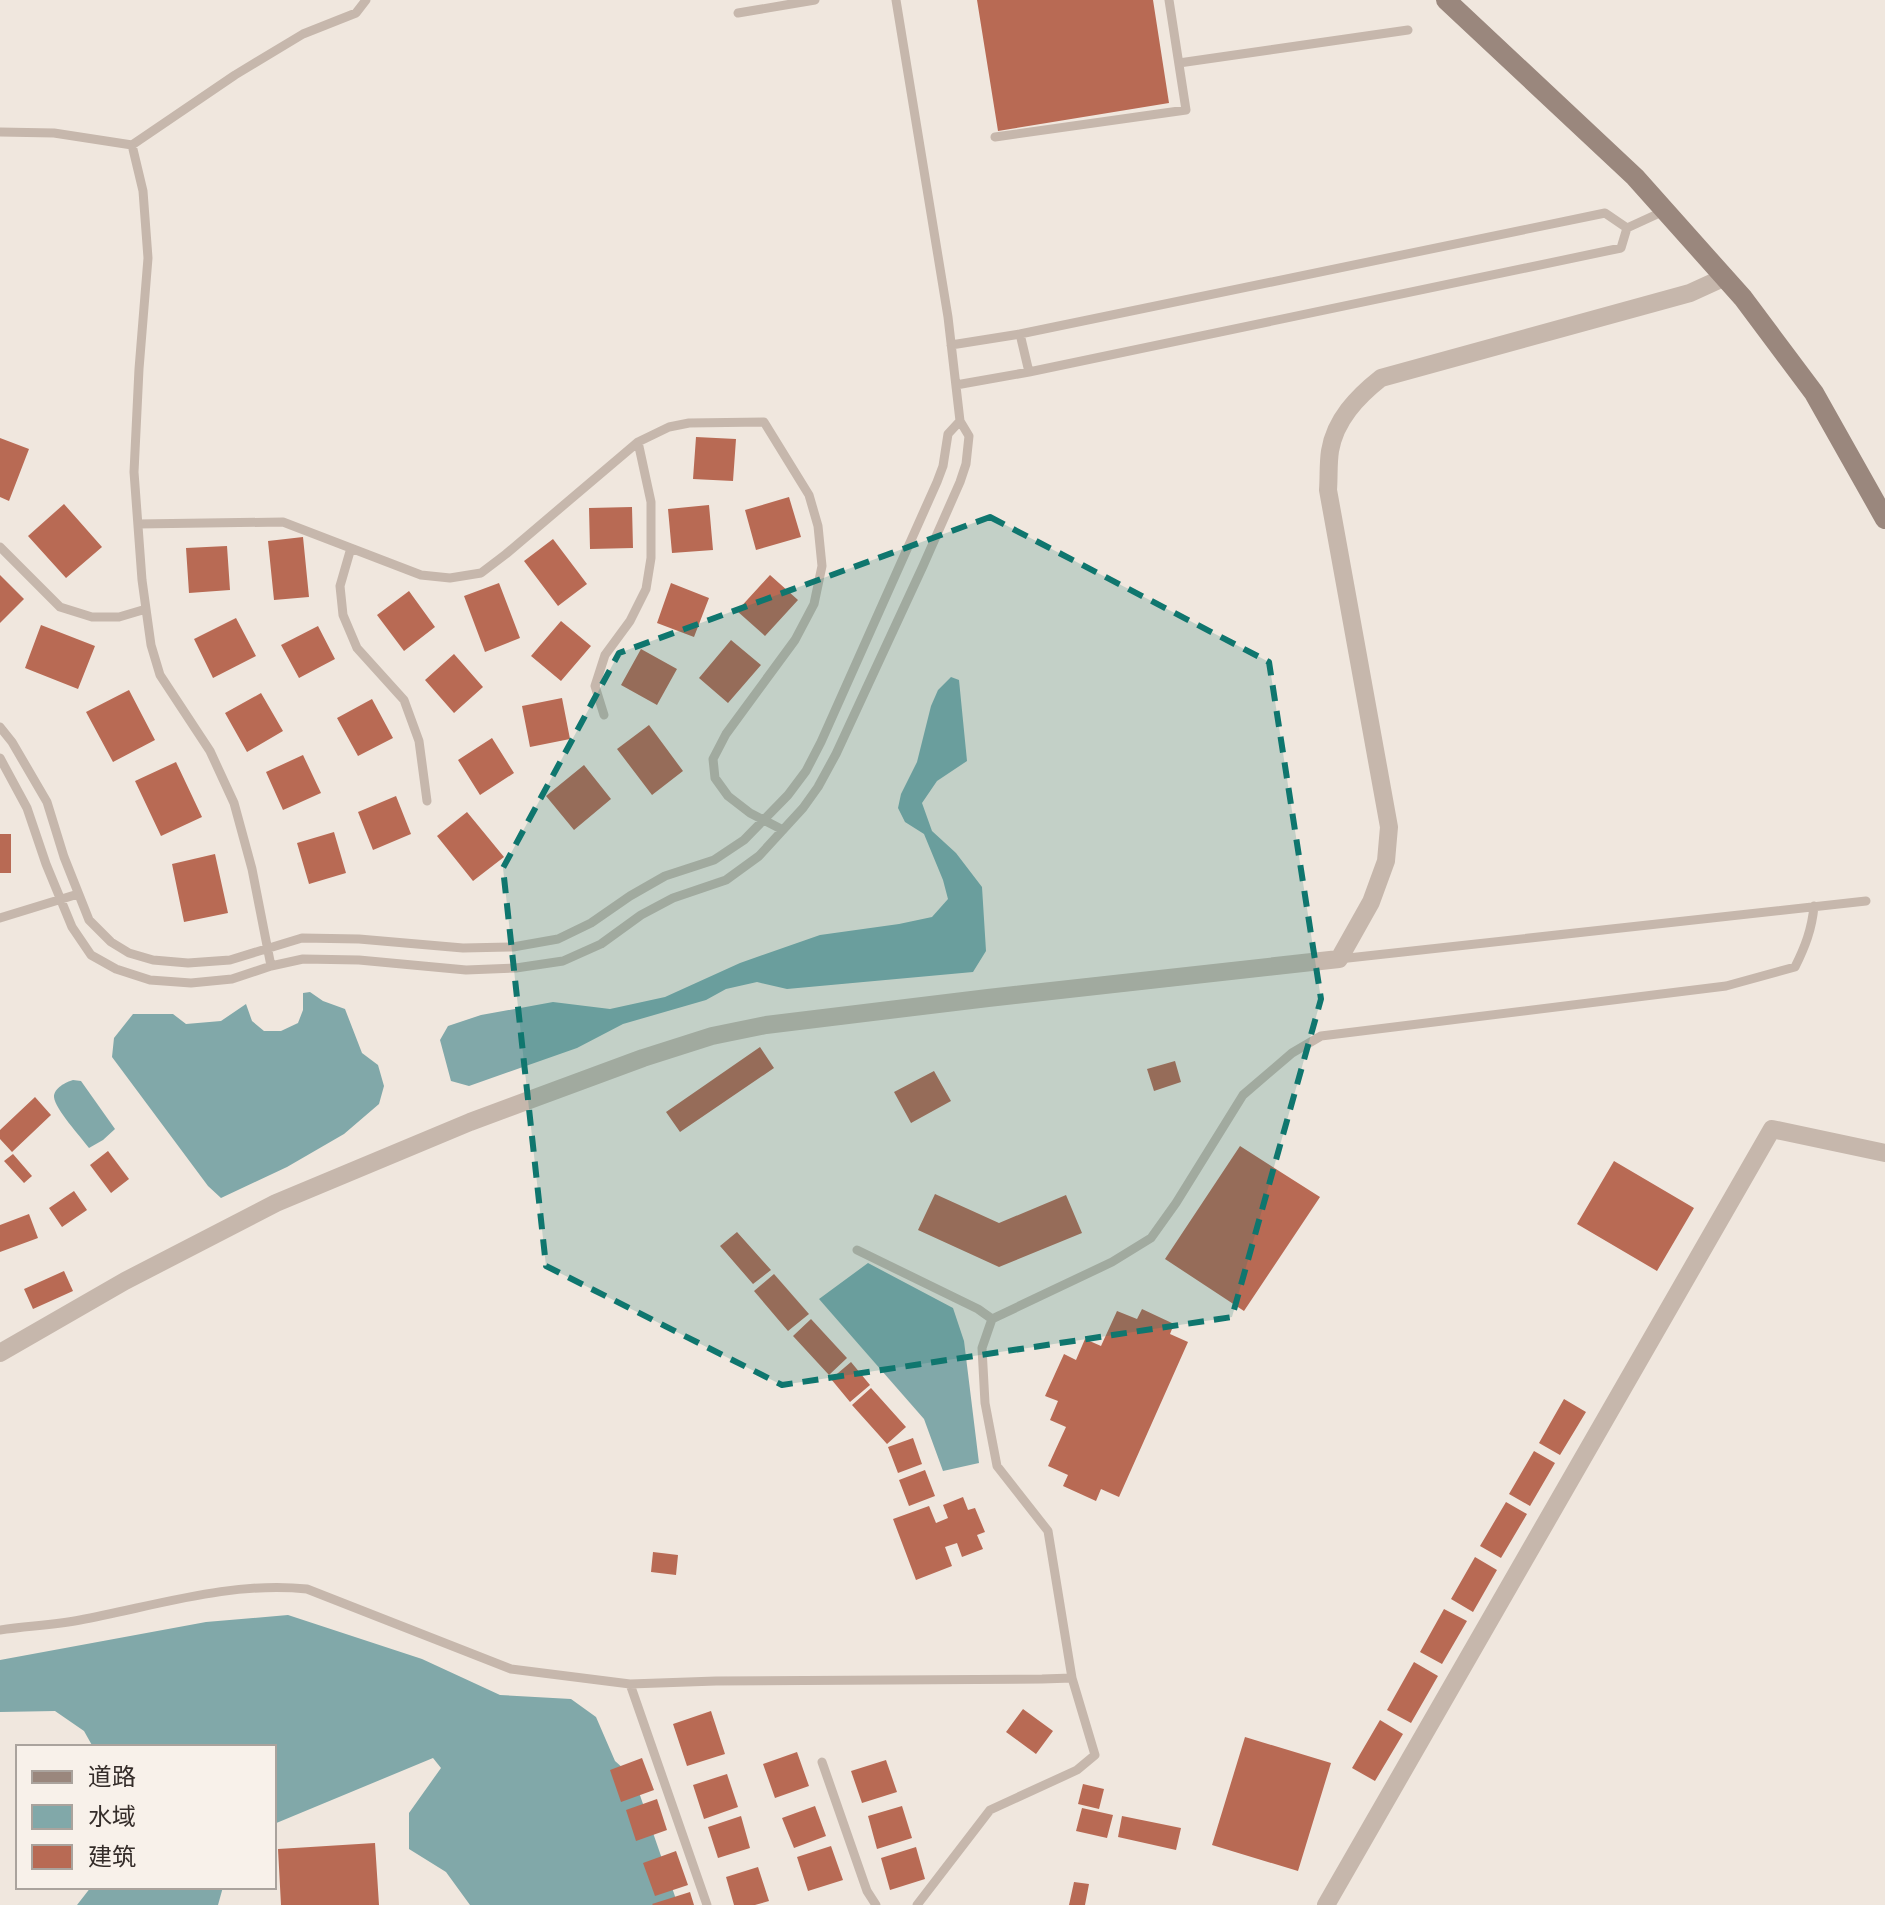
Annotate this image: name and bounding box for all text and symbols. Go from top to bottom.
legend [16,1745,276,1889]
text: 道路 [88,1761,136,1793]
text: 水域 [88,1801,136,1833]
text: 建筑 [88,1841,136,1873]

